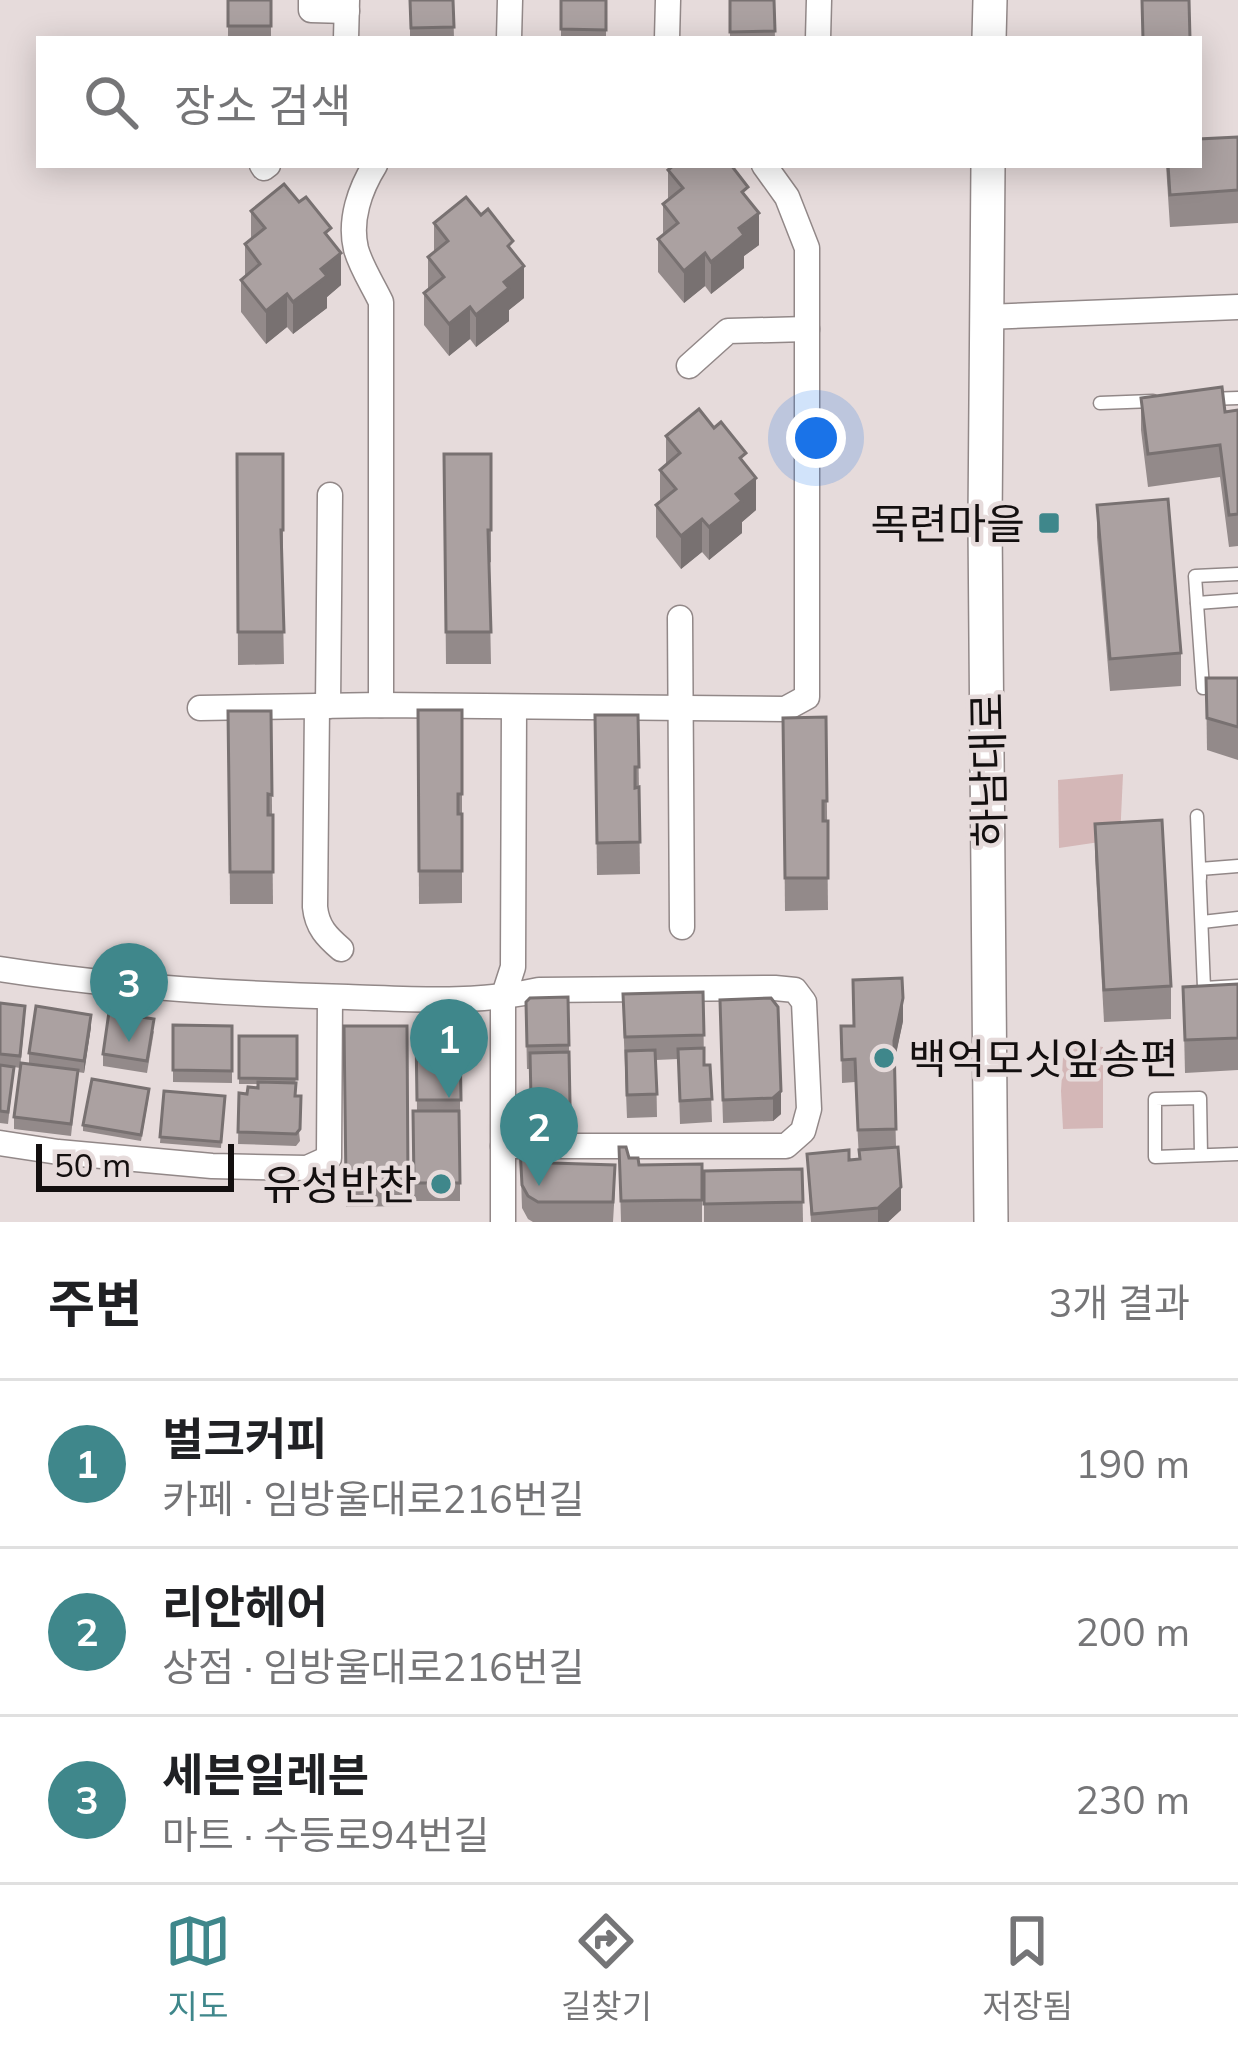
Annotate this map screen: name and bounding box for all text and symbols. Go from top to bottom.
search box [36,36,1202,168]
icon: search [78,69,144,135]
text: 장소 검색 [174,77,351,133]
your location [786,408,846,468]
place label: 목련마을 [870,497,1025,550]
marker: 목련마을 [1036,510,1062,536]
street label: 하남대로 [960,692,1016,848]
pin: 3 [90,943,168,1042]
pin: 1 [410,999,488,1098]
place label: 백억모싯잎송편 [908,1032,1178,1085]
marker: 백억모싯잎송편 [871,1045,897,1071]
pin: 2 [500,1087,578,1186]
scale bar [36,1138,234,1191]
text: 50 m [54,1144,131,1185]
place label: 유성반찬 [262,1158,417,1211]
marker: 유성반찬 [428,1171,454,1197]
text: 주변 [48,1271,142,1335]
text: 3개 결과 [1049,1278,1190,1327]
text: 벌크커피 [162,1410,328,1466]
text: 1 [75,1439,99,1488]
text: 190 m [1075,1439,1190,1488]
text: 카페 · 임방울대로216번길 [162,1474,585,1523]
text: 리안헤어 [162,1578,328,1634]
text: 2 [75,1607,99,1656]
text: 200 m [1075,1607,1190,1656]
text: 상점 · 임방울대로216번길 [162,1642,585,1691]
text: 세븐일레븐 [162,1746,369,1802]
text: 3 [75,1775,99,1824]
text: 230 m [1075,1775,1190,1824]
text: 마트 · 수등로94번길 [162,1810,489,1859]
tab: 지도 [165,1908,231,2028]
tab: 길찾기 [561,1908,652,2028]
tab: 저장됨 [982,1908,1073,2028]

